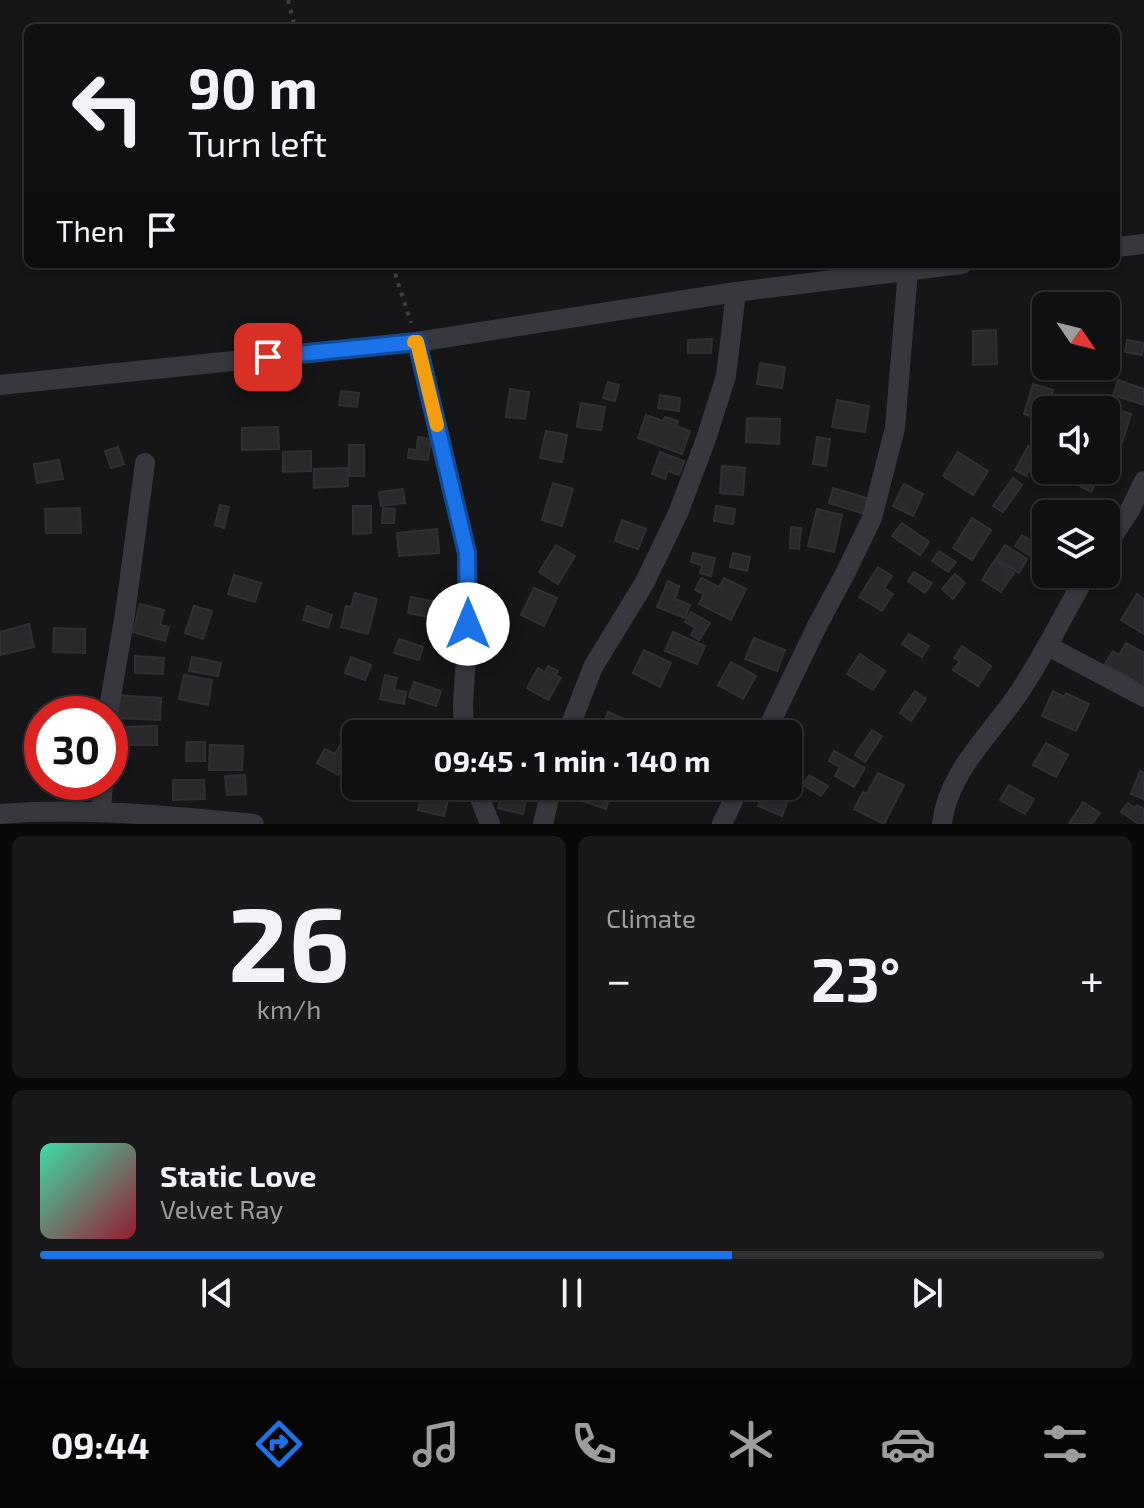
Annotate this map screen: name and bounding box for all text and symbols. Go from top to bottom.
text: 90 m [188,53,318,120]
icon: left [56,56,160,160]
text: Turn left [188,121,327,164]
icon: arrive [140,208,184,252]
text: Then [56,212,124,248]
north arrow [1032,292,1120,380]
map controls [1032,292,1120,588]
pin [234,323,302,391]
icon: arrive [246,335,290,379]
button: sound [1032,396,1120,484]
button: layers [1032,500,1120,588]
position arrow [426,582,510,666]
speed limit sign: 30 [24,696,128,800]
text: 09:45 · 1 min · 140 m [433,742,711,778]
text: 26 [228,878,350,1003]
text: Climate [606,902,696,933]
text: 23° [811,942,901,1014]
text: − [606,952,632,1005]
text: + [1080,952,1104,1005]
text: km/h [257,993,321,1024]
text: Static Love [160,1157,316,1193]
text: Velvet Ray [160,1193,283,1224]
icon: previous [195,1271,239,1315]
icon: pause [550,1271,594,1315]
icon: next [905,1271,949,1315]
icon: directions [251,1416,307,1472]
icon: music [408,1416,464,1472]
icon: phone [566,1416,622,1472]
icon: climate [723,1416,779,1472]
icon: car [880,1416,936,1472]
icon: filters [1037,1416,1093,1472]
text: 09:44 [51,1423,150,1466]

